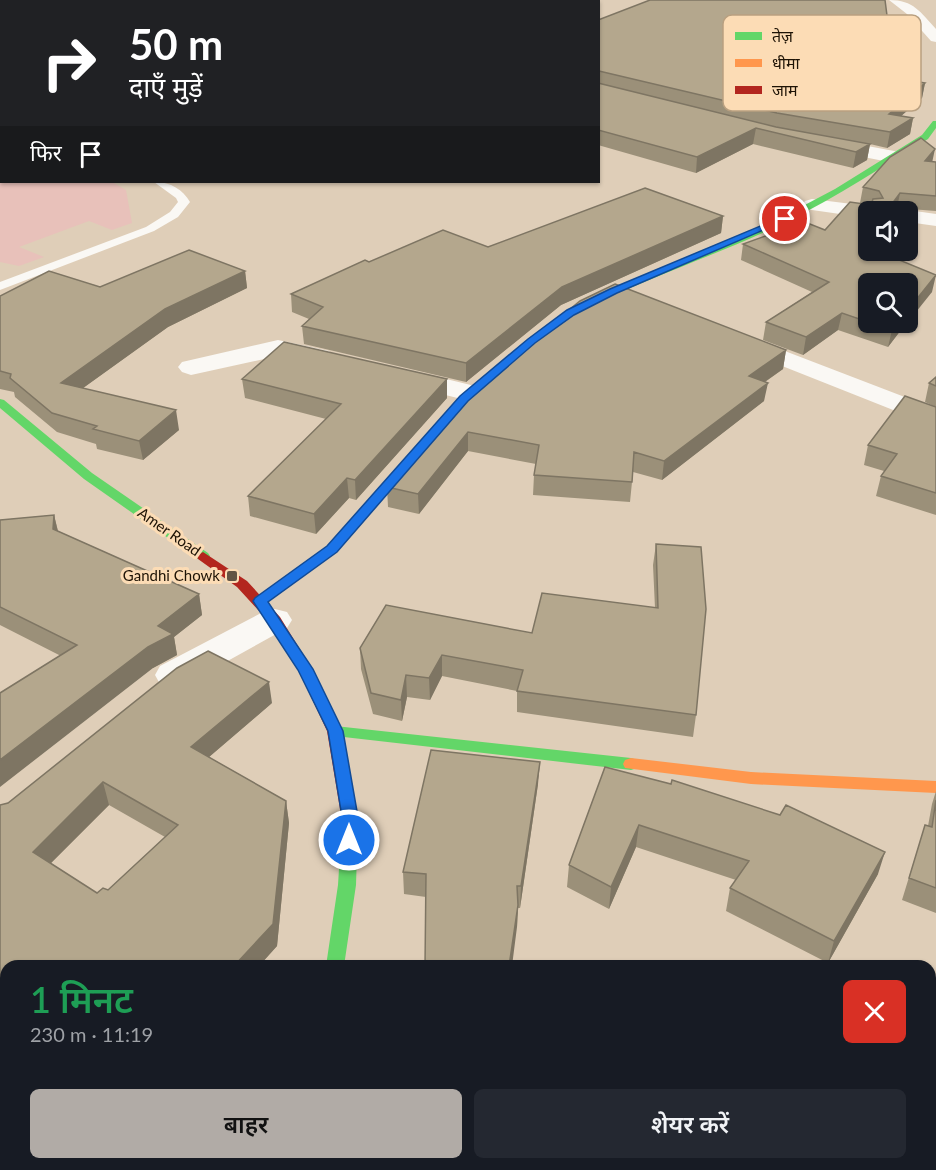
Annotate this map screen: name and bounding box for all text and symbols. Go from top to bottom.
legend [723,15,921,111]
text: 50 m [129,19,223,69]
icon: right [30,24,108,102]
text: तेज़ [772,26,794,45]
text: धीमा [772,53,801,72]
text: दाएँ मुड़ें [129,70,203,103]
text: जाम [772,80,798,99]
icon: arrive [74,138,107,171]
text: फिर [30,139,62,166]
pin [759,193,810,244]
map controls [858,201,918,333]
button: sound [858,201,918,261]
icon: arrive [768,202,801,235]
button: search [858,273,918,333]
street label: Amer Road [135,503,204,559]
place label: Gandhi Chowk [123,566,220,584]
marker: Gandhi Chowk [225,569,239,583]
position arrow [317,808,381,872]
text: 1 मिनट [30,977,133,1021]
button: close [843,980,906,1043]
text: 230 m · 11:19 [30,1022,153,1046]
button: बाहर [30,1089,462,1158]
button: शेयर करें [474,1089,906,1158]

